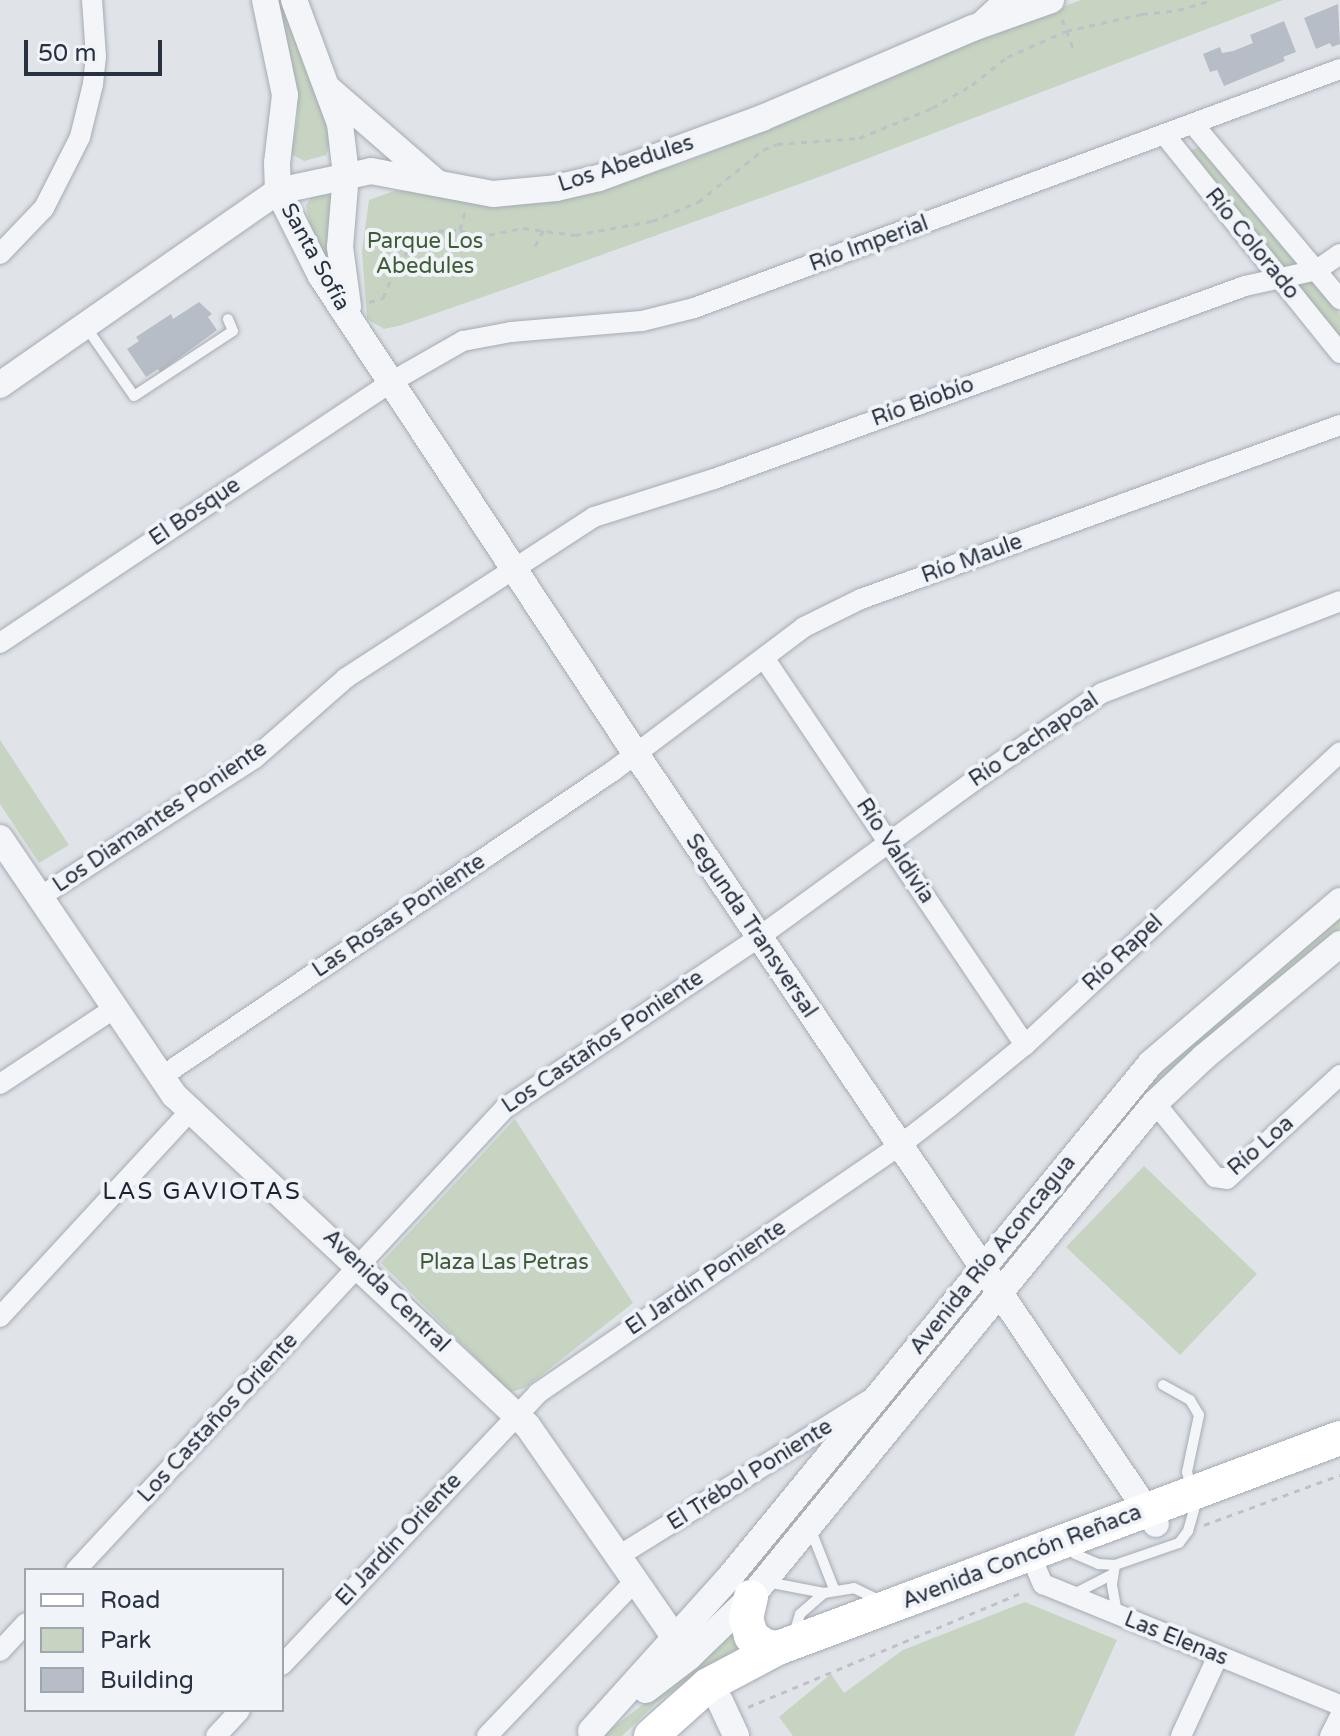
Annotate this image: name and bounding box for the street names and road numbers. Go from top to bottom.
street label: Los Abedules [555,130,697,198]
street label: Río Colorado [1199,183,1305,305]
street label: Santa Sofía [275,199,355,315]
street label: Río Imperial [806,210,932,278]
street label: Río Biobío [868,371,978,433]
street label: El Bosque [144,472,246,552]
street label: Río Maule [918,529,1026,589]
street label: Río Cachapoal [964,687,1104,793]
street label: Los Diamantes Poniente [48,736,272,898]
street label: Río Valdivia [850,793,940,909]
street label: Segunda Transversal [680,829,822,1023]
street label: Las Rosas Poniente [308,848,490,984]
street label: Río Rapel [1077,909,1169,997]
street label: Los Castaños Poniente [497,965,709,1119]
street label: Río Loa [1223,1110,1299,1182]
street label: Avenida Río Aconcagua [904,1150,1082,1360]
street label: El Jardín Poniente [621,1215,791,1341]
street label: Avenida Central [317,1224,455,1358]
street label: Los Castaños Oriente [133,1328,303,1508]
street label: El Trébol Poniente [663,1414,837,1536]
street label: El Jardín Oriente [331,1468,467,1612]
street label: Avenida Concón Reñaca [899,1499,1145,1615]
street label: Las Elenas [1120,1606,1232,1672]

